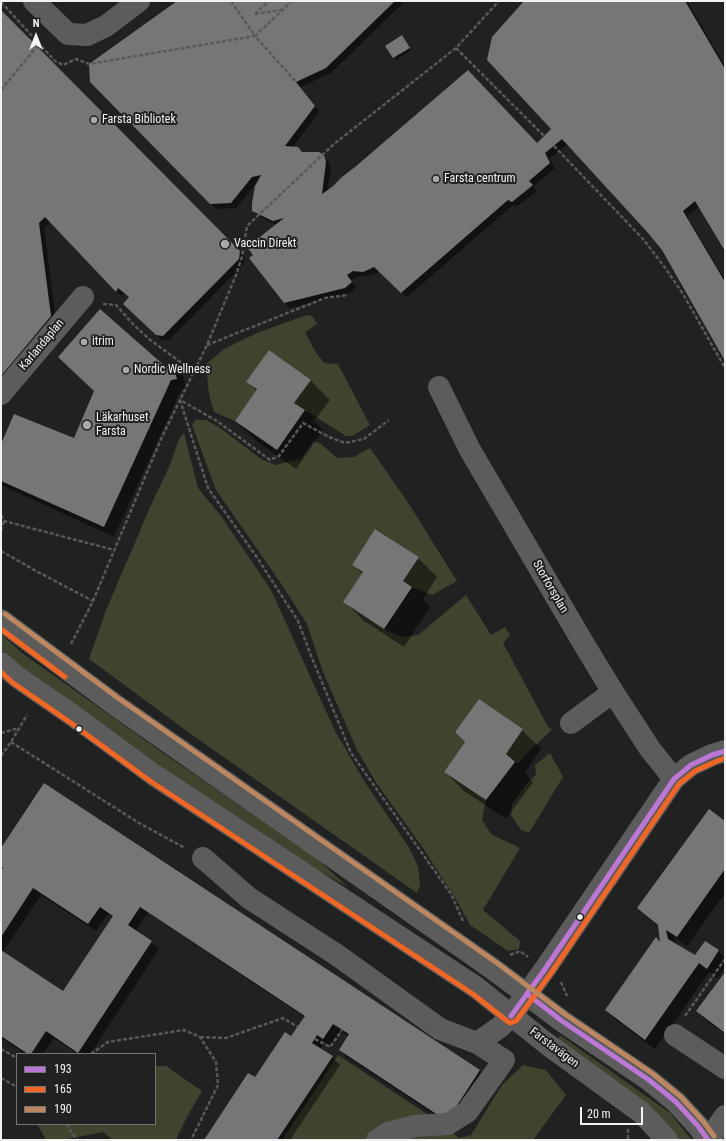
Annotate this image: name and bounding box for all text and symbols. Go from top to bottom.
north arrow [16,16,56,56]
text: N [33,17,39,30]
place label: Farsta Bibliotek [102,113,176,127]
marker: Farsta Bibliotek [89,115,99,125]
place label: Farsta centrum [444,172,516,186]
marker: Farsta centrum [431,174,441,184]
place label: Vaccin Direkt [234,237,296,251]
marker: Vaccin Direkt [219,238,231,250]
street label: Karlandaplan [16,317,68,373]
place label: itrim [92,335,114,349]
marker: itrim [79,337,89,347]
place label: Nordic Wellness [134,363,210,377]
marker: Nordic Wellness [121,365,131,375]
place label: Läkarhuset Farsta [96,411,149,439]
marker: Läkarhuset Farsta [81,419,93,431]
street label: Storforsplan [529,558,571,616]
unlabelled marker [74,724,84,734]
unlabelled marker [575,912,585,922]
street label: Farstavägen [527,1025,581,1071]
legend [16,1053,156,1125]
text: 193 [54,1062,72,1076]
text: 165 [54,1082,72,1096]
scale bar [582,1099,645,1125]
text: 190 [54,1102,72,1116]
text: 20 m [587,1107,611,1121]

